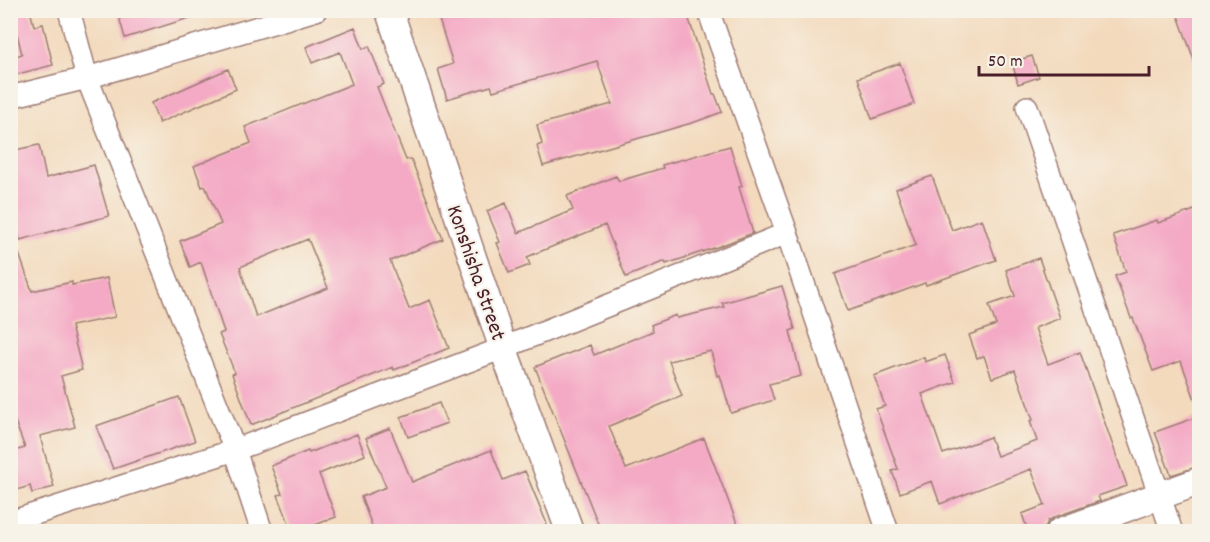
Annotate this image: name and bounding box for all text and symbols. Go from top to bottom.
scale bar [979,39,1148,77]
text: 50 m [988,50,1023,75]
street label: Konshisha Street [437,201,512,345]

